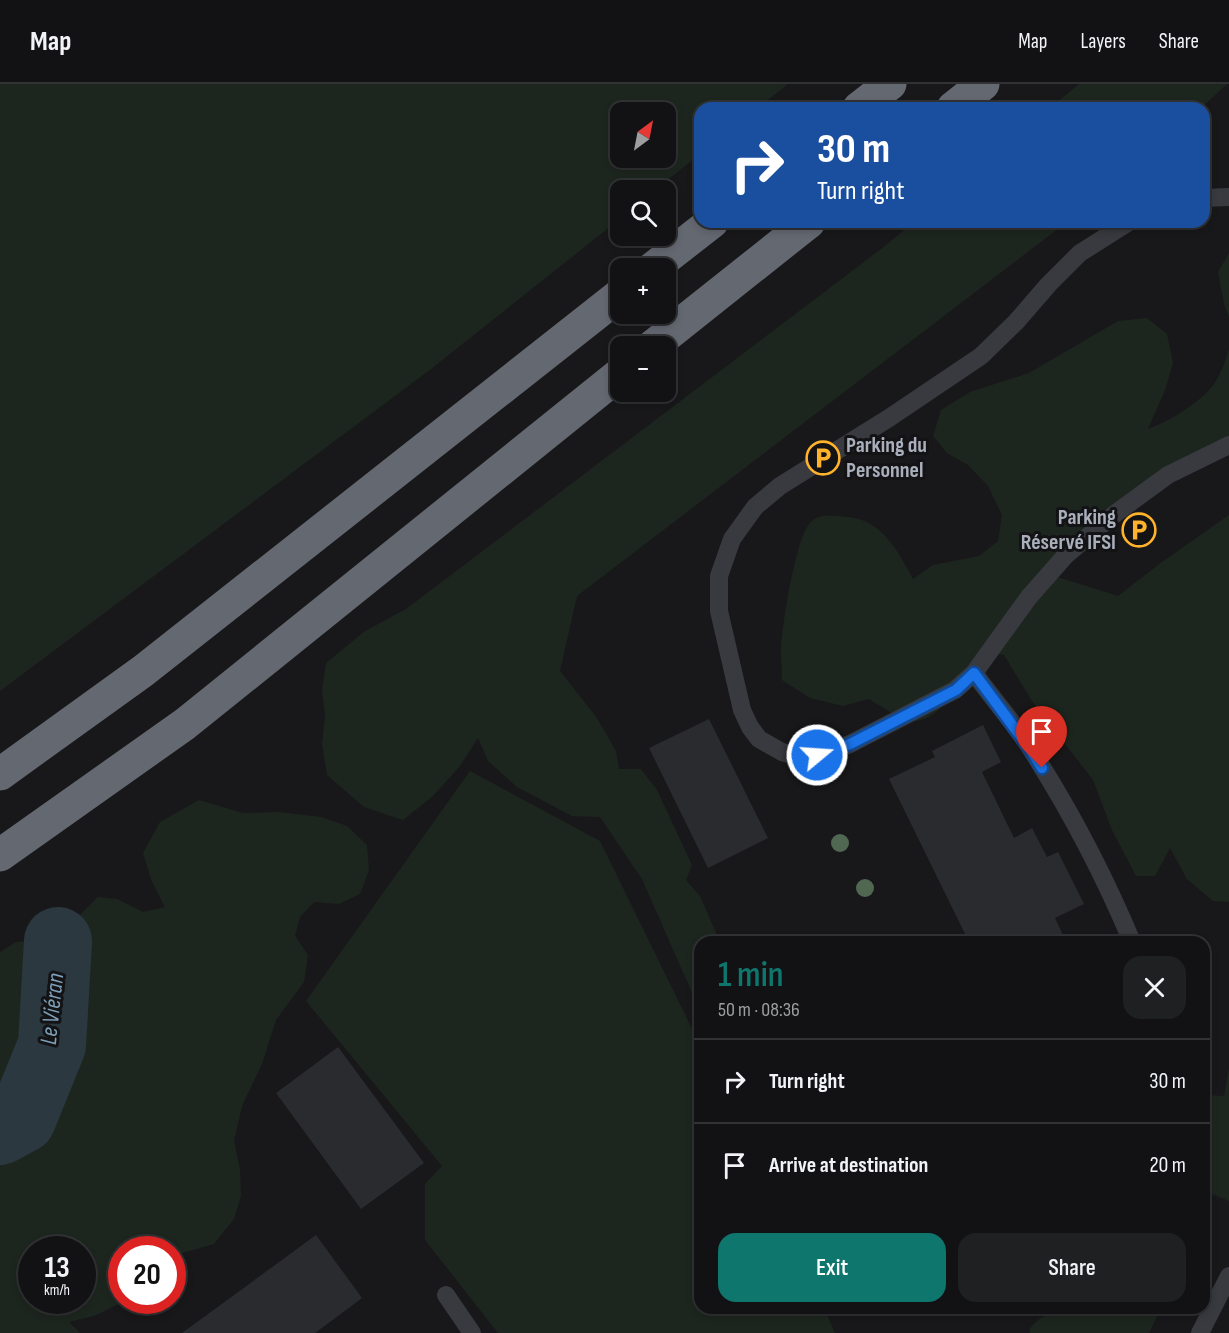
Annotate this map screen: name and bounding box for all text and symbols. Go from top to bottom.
text: Map [30,25,71,58]
text: Map [1018,29,1047,54]
text: Layers [1080,29,1126,54]
text: Share [1159,29,1199,54]
north arrow [610,102,676,168]
map controls [610,102,676,402]
text: 30 m [817,124,890,175]
icon: right [718,126,796,204]
text: Turn right [817,175,904,207]
button: search [610,180,676,246]
button: + [610,258,676,324]
button: − [610,336,676,402]
place label: Parking du Personnel [846,432,927,484]
parking icon: Parking du Personnel [805,440,841,476]
place label: Parking Réservé IFSI [1021,504,1116,556]
parking icon: Parking Réservé IFSI [1121,512,1157,548]
pin [1016,706,1067,768]
icon: arrive [1025,715,1058,748]
position arrow [785,723,849,787]
text: 1 min [718,954,783,997]
button: close [1123,956,1186,1019]
water label: Le Viéran [34,972,70,1046]
text: 50 m · 08:36 [718,998,800,1022]
icon: right [718,1065,751,1098]
text: Turn right [769,1068,845,1095]
text: 30 m [1149,1068,1186,1095]
icon: arrive [718,1149,751,1182]
text: Arrive at destination [769,1152,928,1179]
text: 20 m [1150,1152,1186,1179]
button: Exit [718,1233,946,1302]
button: Share [958,1233,1186,1302]
speed limit sign: 20 [108,1236,186,1314]
text: 13 [44,1250,70,1286]
text: km/h [44,1281,70,1300]

